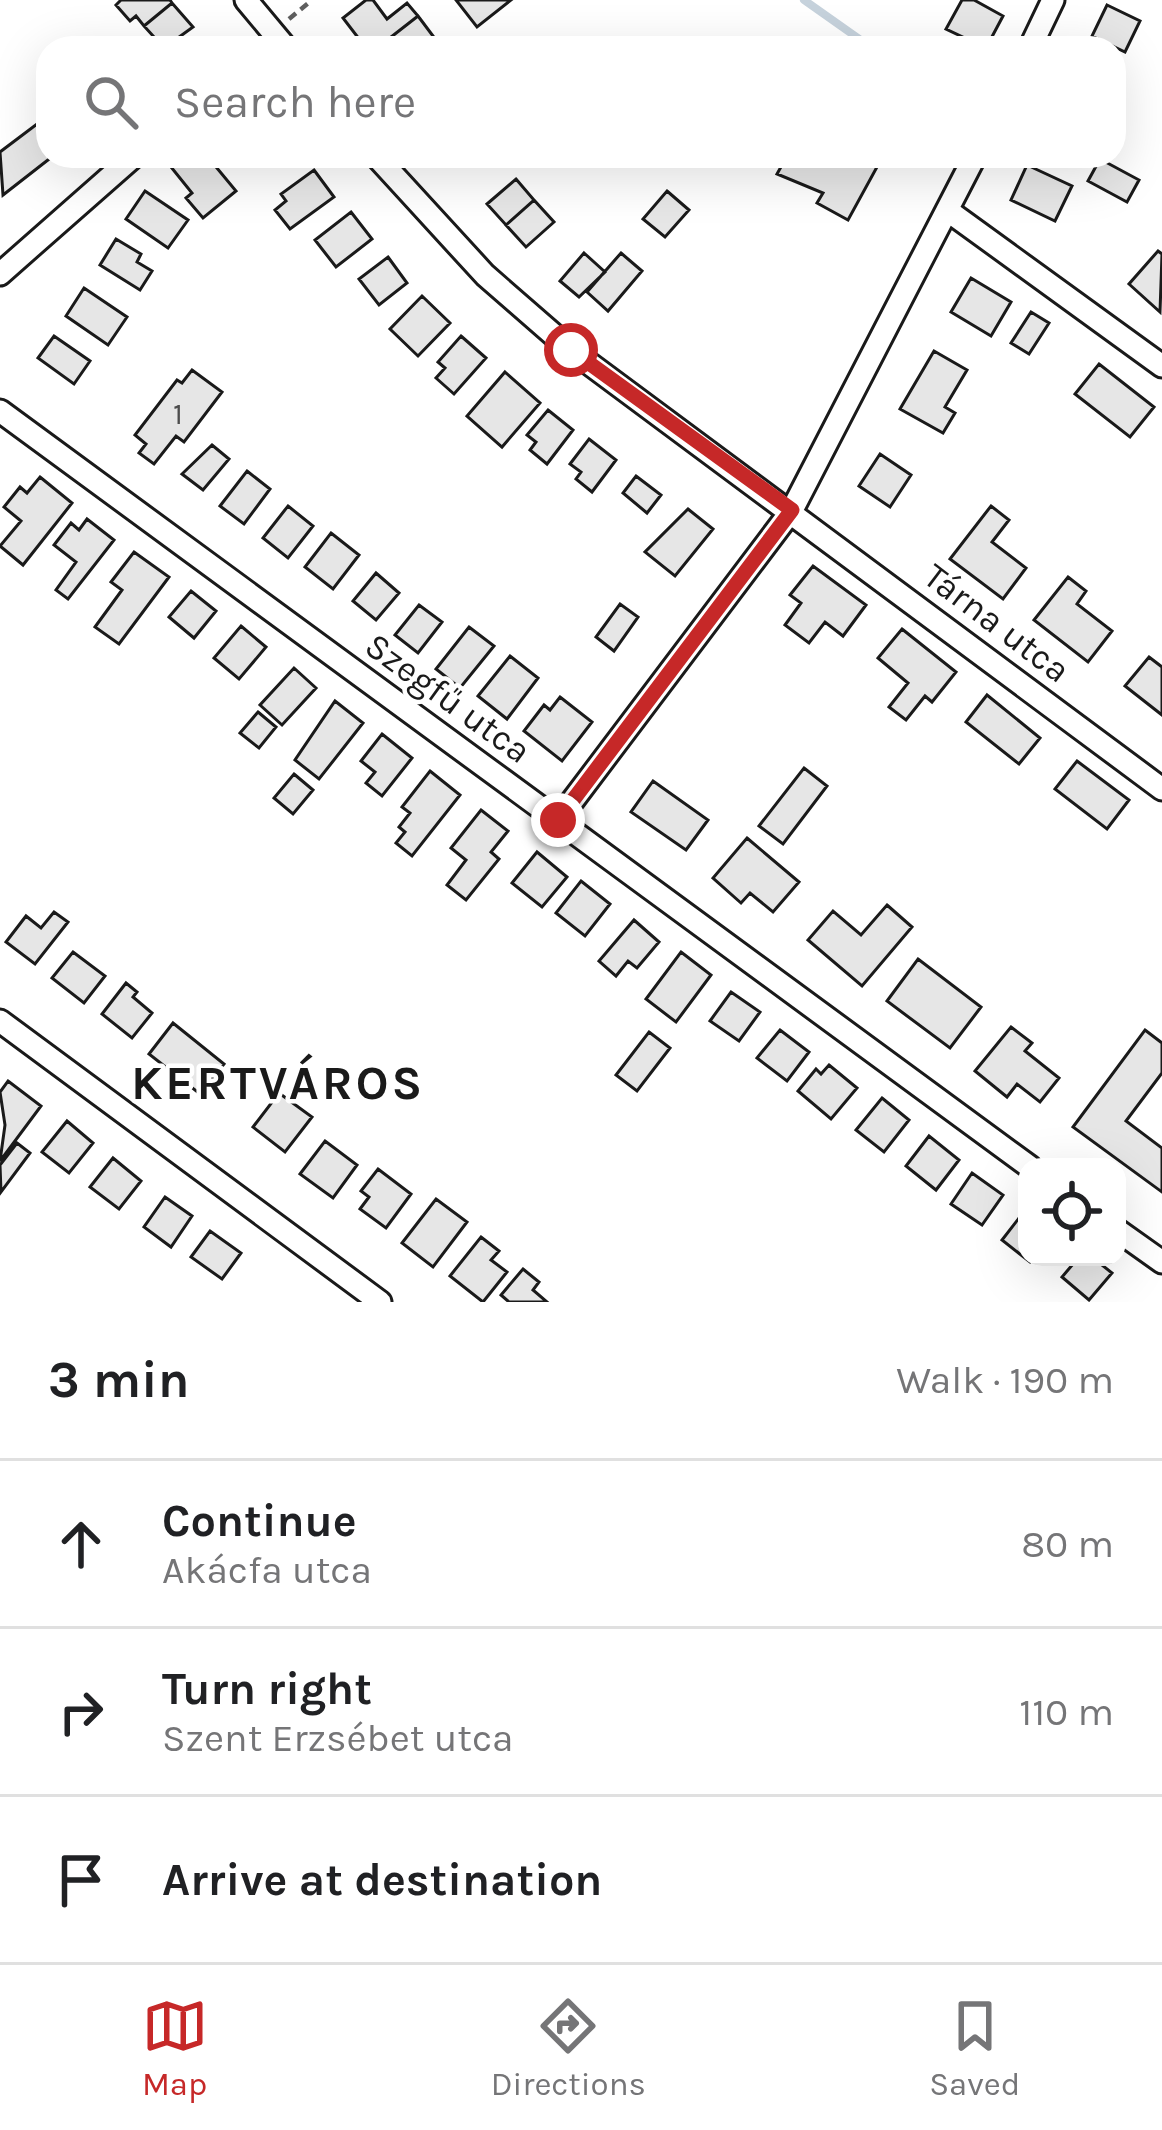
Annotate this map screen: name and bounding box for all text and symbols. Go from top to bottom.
search box [36,36,1126,168]
icon: search [78,69,144,135]
text: Search here [174,76,416,128]
route start [544,323,598,377]
house number: 1 [173,396,183,432]
street label: Tárna utca [916,555,1078,691]
street label: Szegfű utca [357,624,539,772]
route end [531,793,585,847]
district label: KERTVÁROS [131,1053,425,1111]
map controls [1018,1158,1126,1266]
button: locate [1018,1158,1126,1266]
text: 3 min [48,1350,190,1410]
text: Walk · 190 m [896,1357,1114,1403]
text: Continue [162,1495,357,1547]
icon: ahead [48,1511,114,1577]
text: 80 m [1021,1521,1114,1567]
text: Akácfa utca [162,1547,372,1593]
text: Turn right [162,1663,372,1715]
icon: right [48,1679,114,1745]
text: 110 m [1019,1689,1114,1735]
text: Szent Erzsébet utca [162,1715,514,1761]
icon: arrive [48,1847,114,1913]
text: Arrive at destination [162,1854,602,1906]
tab: Map [142,1993,208,2103]
tab: Directions [491,1993,646,2103]
tab: Saved [929,1993,1020,2103]

